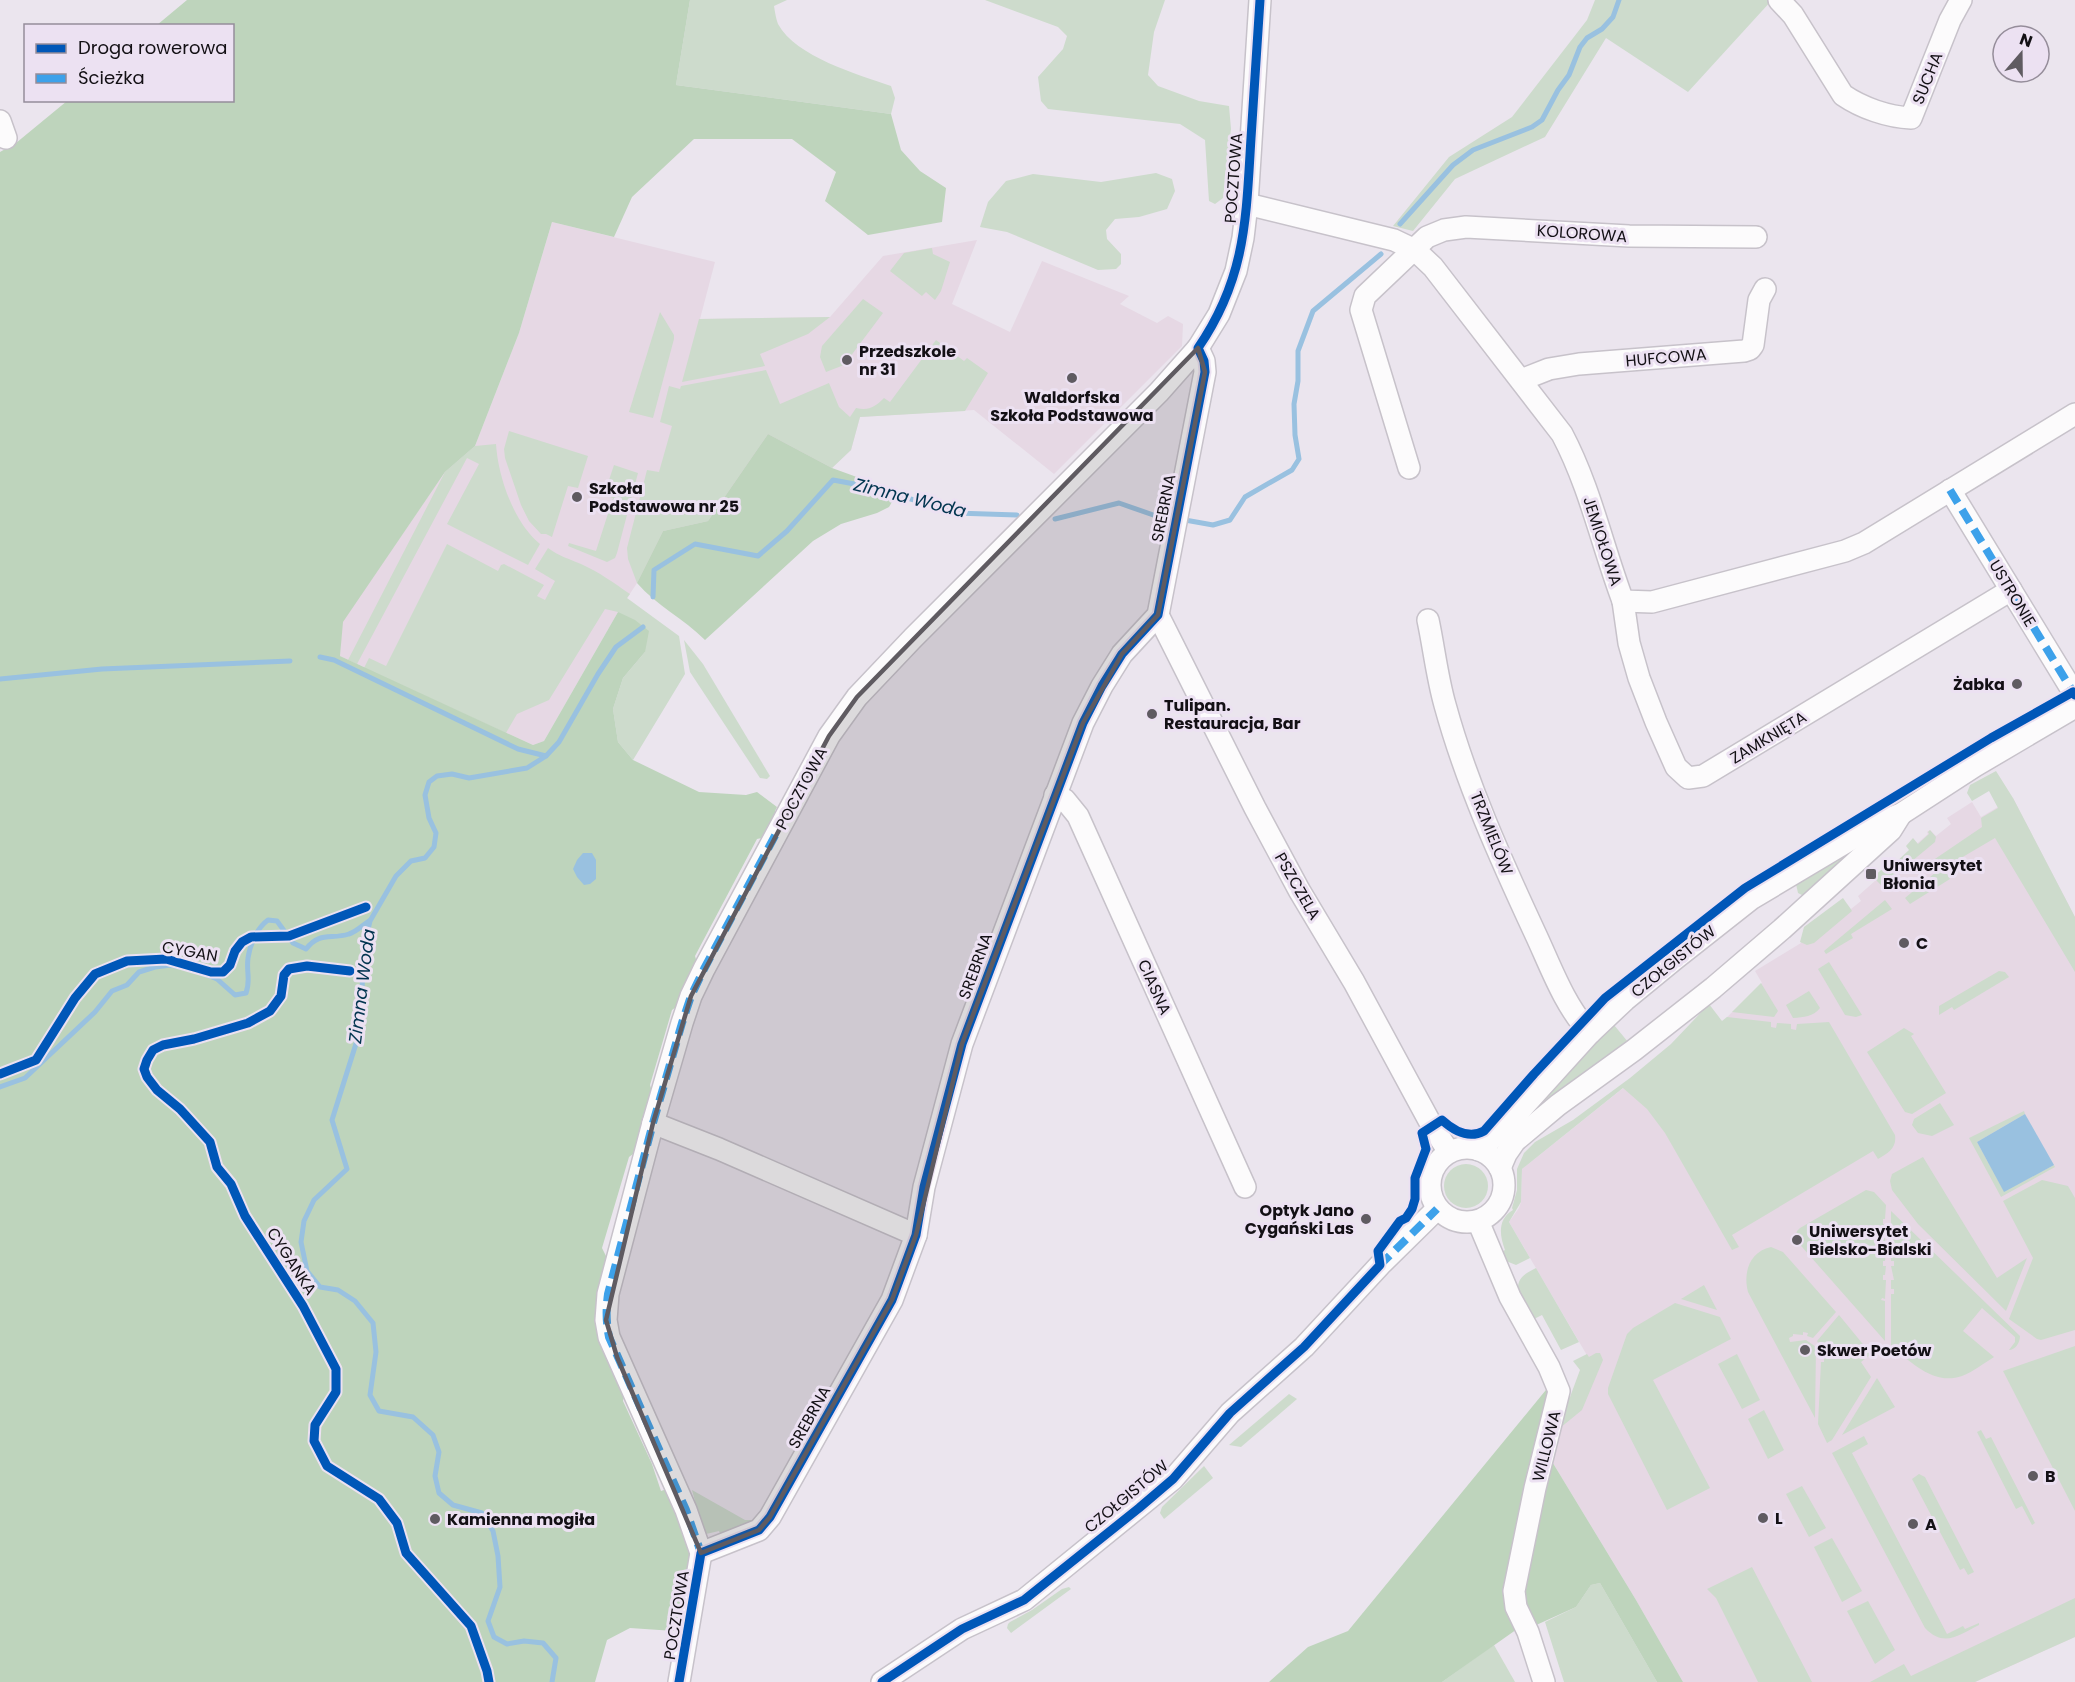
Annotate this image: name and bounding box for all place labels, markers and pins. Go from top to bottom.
place label: Przedszkole nr 31 [859,340,956,381]
marker: Przedszkole nr 31 [840,353,854,367]
marker: Waldorfska Szkoła Podstawowa [1065,371,1079,385]
place label: Waldorfska Szkoła Podstawowa [990,386,1154,427]
place label: Szkoła Podstawowa nr 25 [589,477,739,518]
marker: Szkoła Podstawowa nr 25 [570,490,584,504]
place label: Żabka [1953,673,2005,696]
marker: Żabka [2010,677,2024,691]
place label: Tulipan. Restauracja, Bar [1164,694,1301,735]
marker: Tulipan. Restauracja, Bar [1145,707,1159,721]
place label: Uniwersytet Błonia [1883,854,1982,895]
marker: Uniwersytet Błonia [1864,867,1878,881]
place label: C [1916,932,1928,955]
marker: C [1897,936,1911,950]
place label: Optyk Jano Cygański Las [1245,1199,1354,1240]
marker: Optyk Jano Cygański Las [1359,1212,1373,1226]
place label: Uniwersytet Bielsko-Bialski [1809,1220,1932,1261]
marker: Uniwersytet Bielsko-Bialski [1790,1233,1804,1247]
place label: Skwer Poetów [1817,1339,1931,1362]
marker: Skwer Poetów [1798,1343,1812,1357]
place label: B [2045,1465,2056,1488]
marker: B [2026,1469,2040,1483]
place label: L [1775,1507,1783,1530]
place label: Kamienna mogiła [447,1508,595,1531]
marker: L [1756,1511,1770,1525]
marker: Kamienna mogiła [428,1512,442,1526]
place label: A [1925,1513,1937,1536]
marker: A [1906,1517,1920,1531]

